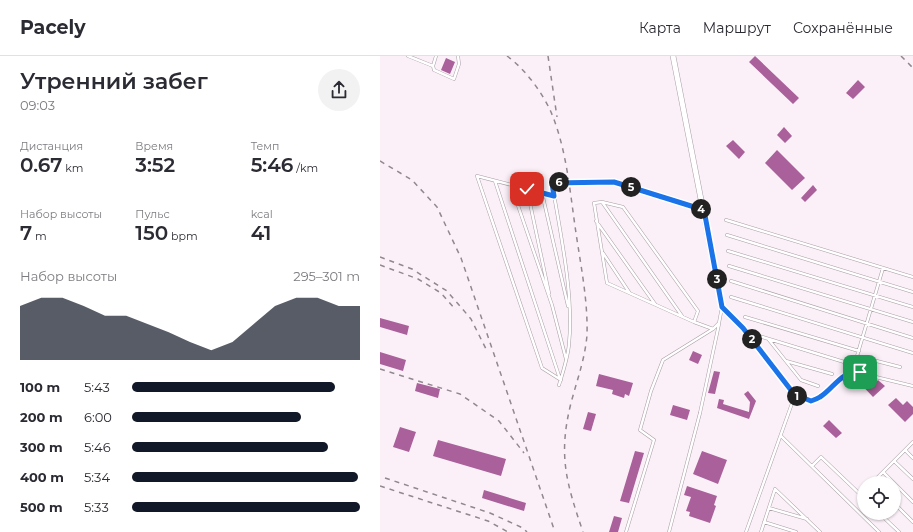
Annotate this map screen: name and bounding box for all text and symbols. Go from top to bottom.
text: Pacely [20,16,86,39]
text: Карта [639,19,681,37]
text: Маршрут [703,19,771,37]
text: Сохранённые [793,19,893,37]
text: Утренний забег [20,68,208,95]
button: share [318,69,360,111]
text: 09:03 [20,97,55,113]
text: Дистанция [20,139,83,153]
text: Время [135,139,173,153]
text: Темп [251,139,279,153]
text: 0.67 [20,153,62,177]
text: 3:52 [135,153,175,177]
text: 5:46 [251,153,293,177]
text: km [62,161,84,175]
text: /km [293,161,318,175]
pin [510,172,544,206]
pin: 6 [549,172,569,192]
text: 6 [555,175,563,189]
pin: 5 [621,177,641,197]
icon: check [516,178,538,200]
text: 5 [628,180,634,194]
pin: 4 [691,199,711,219]
text: 4 [697,202,705,216]
text: Набор высоты [20,207,102,221]
text: Пульс [135,207,170,221]
text: kcal [251,207,273,221]
text: 7 [20,221,32,245]
text: 150 [135,221,168,245]
text: 41 [251,221,271,245]
text: m [32,229,47,243]
text: bpm [168,229,198,243]
text: Набор высоты [20,268,117,284]
text: 295–301 m [293,268,360,284]
pin: 3 [707,269,727,289]
text: 3 [714,272,720,286]
pin: 2 [742,329,762,349]
text: 2 [749,332,755,346]
pin [843,355,877,389]
icon: arrive [849,361,871,383]
text: 100 m [20,379,60,395]
text: 5:43 [84,379,110,395]
pin: 1 [787,386,807,406]
text: 1 [795,389,799,403]
text: 200 m [20,409,63,425]
text: 6:00 [84,409,112,425]
text: 300 m [20,439,63,455]
text: 5:46 [84,439,111,455]
text: 400 m [20,469,64,485]
text: 5:34 [84,469,110,485]
map controls [857,476,901,520]
button: locate [857,476,901,520]
text: 500 m [20,499,63,515]
text: 5:33 [84,499,109,515]

